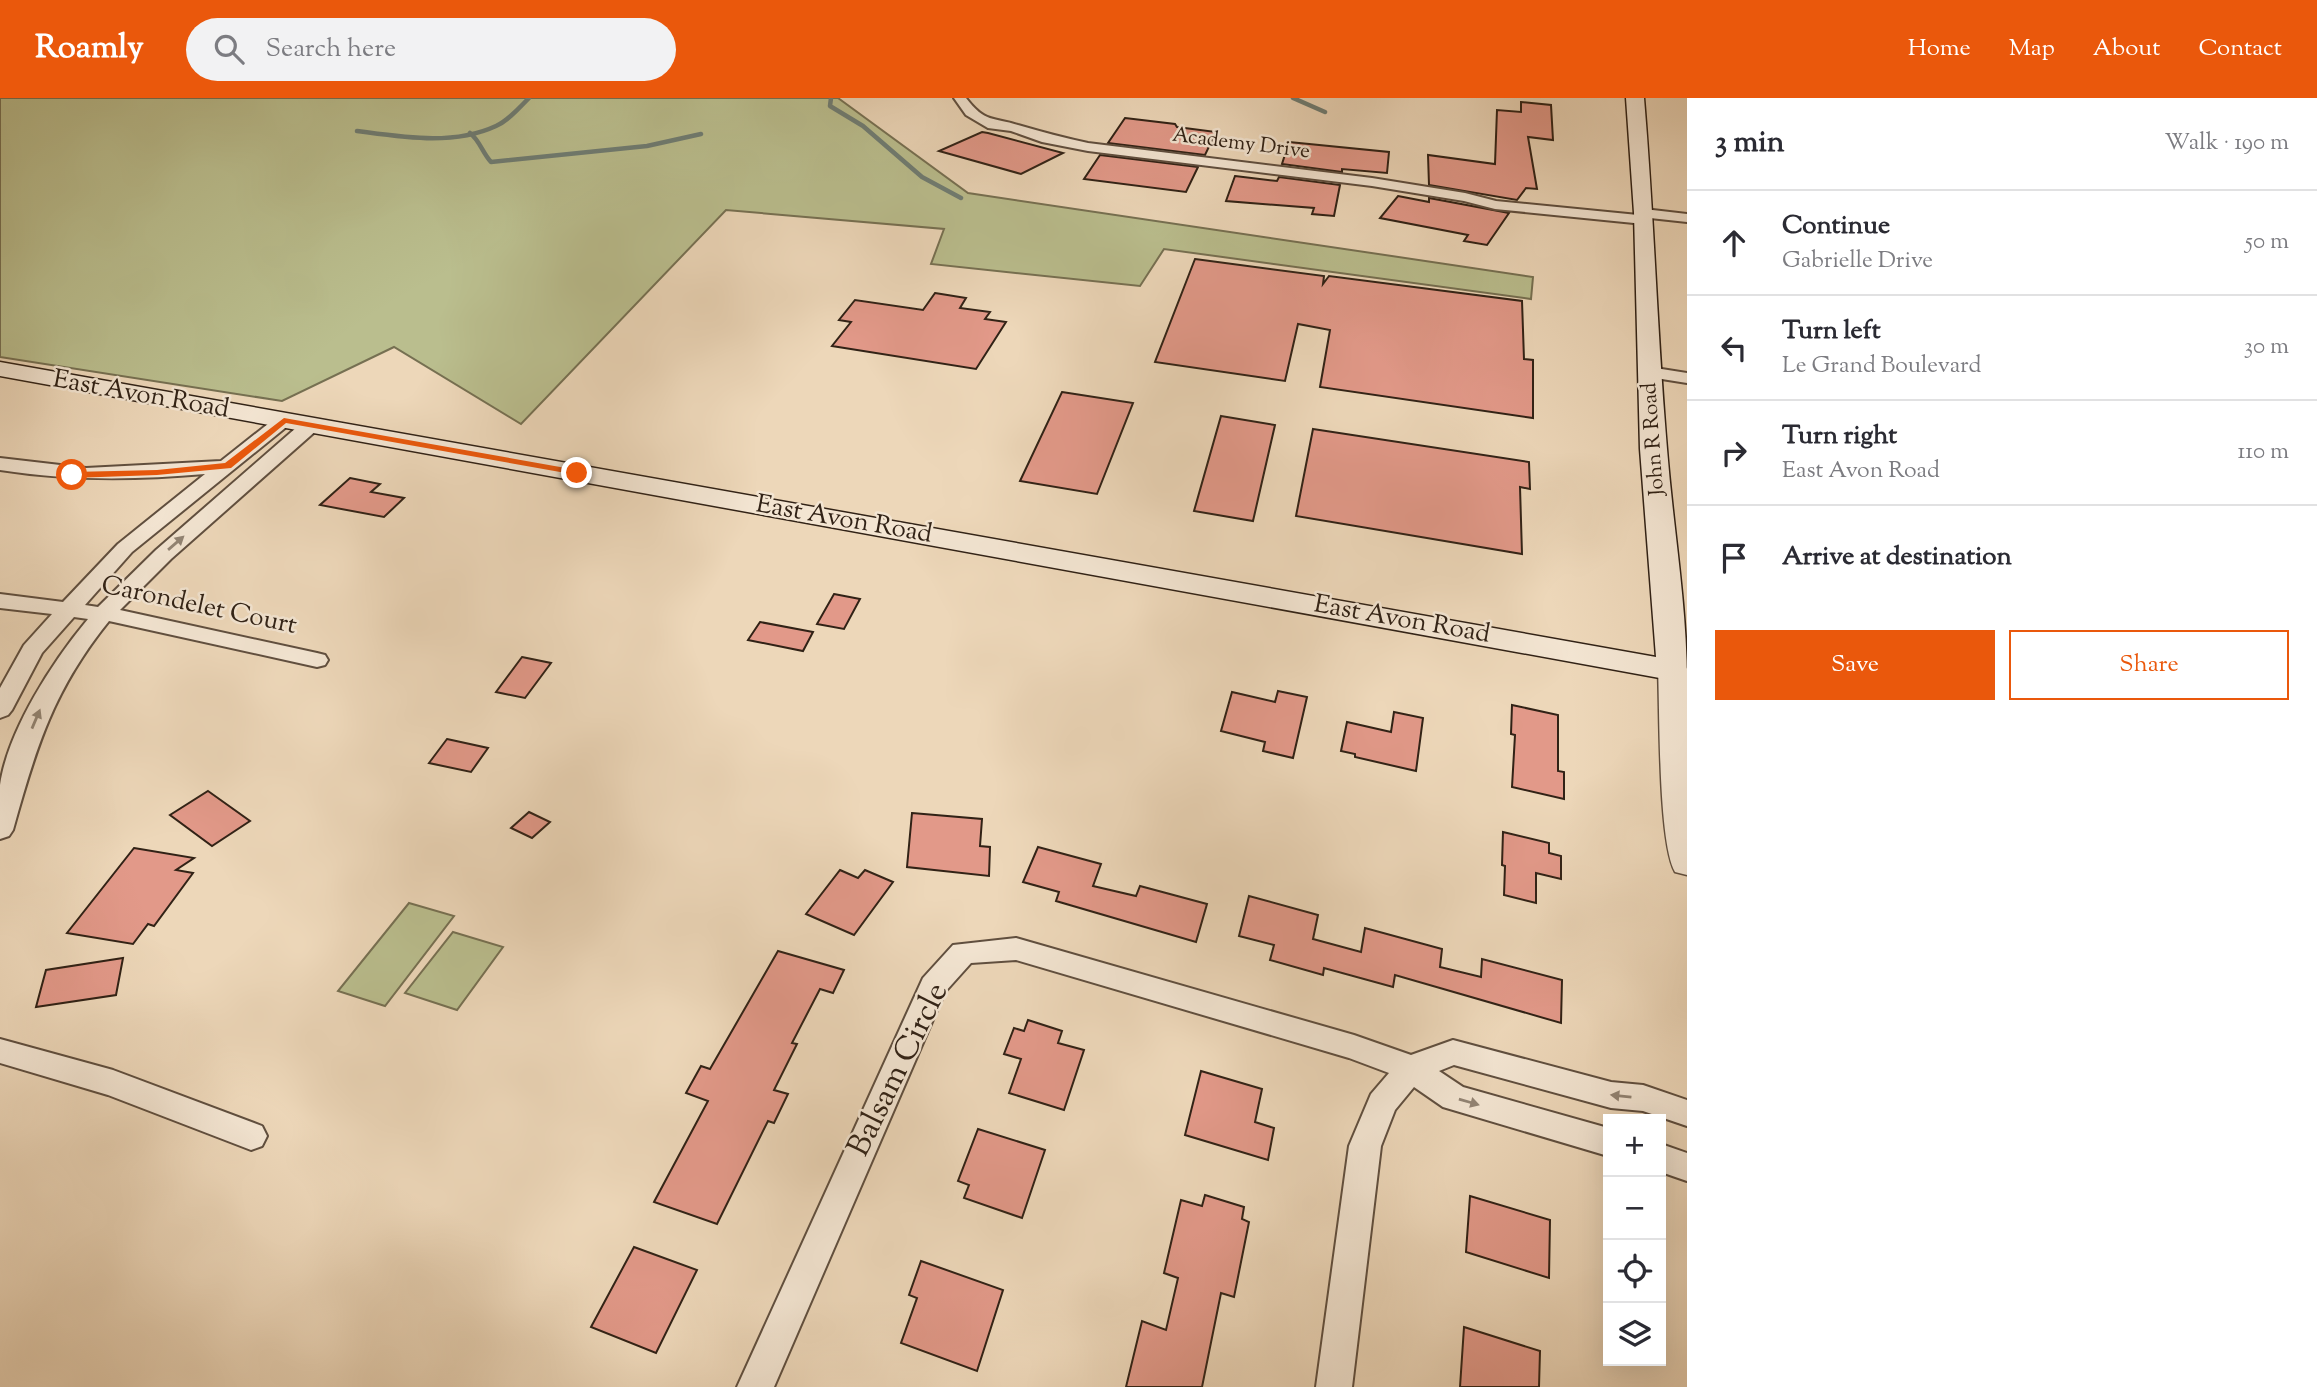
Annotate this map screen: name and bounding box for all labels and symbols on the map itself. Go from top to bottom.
street label: Academy Drive [1170,121,1312,167]
street label: East Avon Road [50,361,232,429]
street label: John R Road [1635,381,1673,498]
route end [561,457,592,488]
route start [56,459,87,490]
street label: East Avon Road [753,486,935,554]
one-way arrow [167,535,185,551]
street label: Carondelet Court [98,567,300,645]
street label: East Avon Road [1311,586,1493,654]
one-way arrow [30,708,41,729]
street label: Balsam Circle [837,975,961,1165]
one-way arrow [1610,1090,1632,1101]
one-way arrow [1459,1098,1480,1108]

